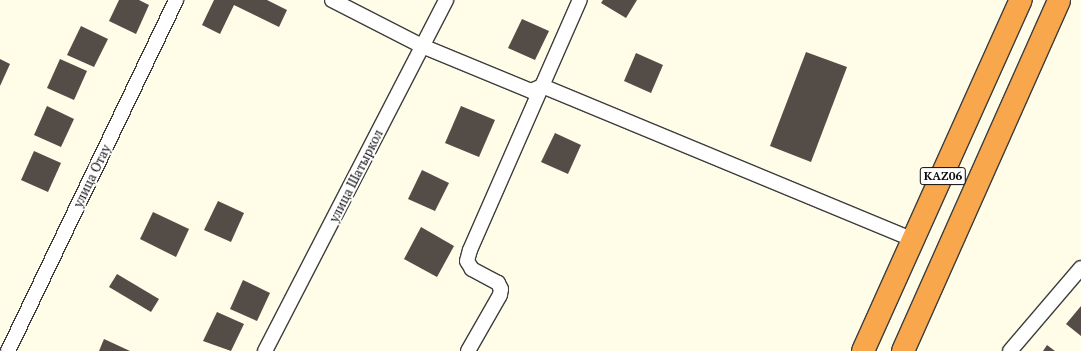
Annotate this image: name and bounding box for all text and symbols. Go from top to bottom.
street label: улица Шатыркол [326,127,386,225]
street label: улица Отау [70,142,114,210]
road number: KАZ06 [919,166,967,186]

